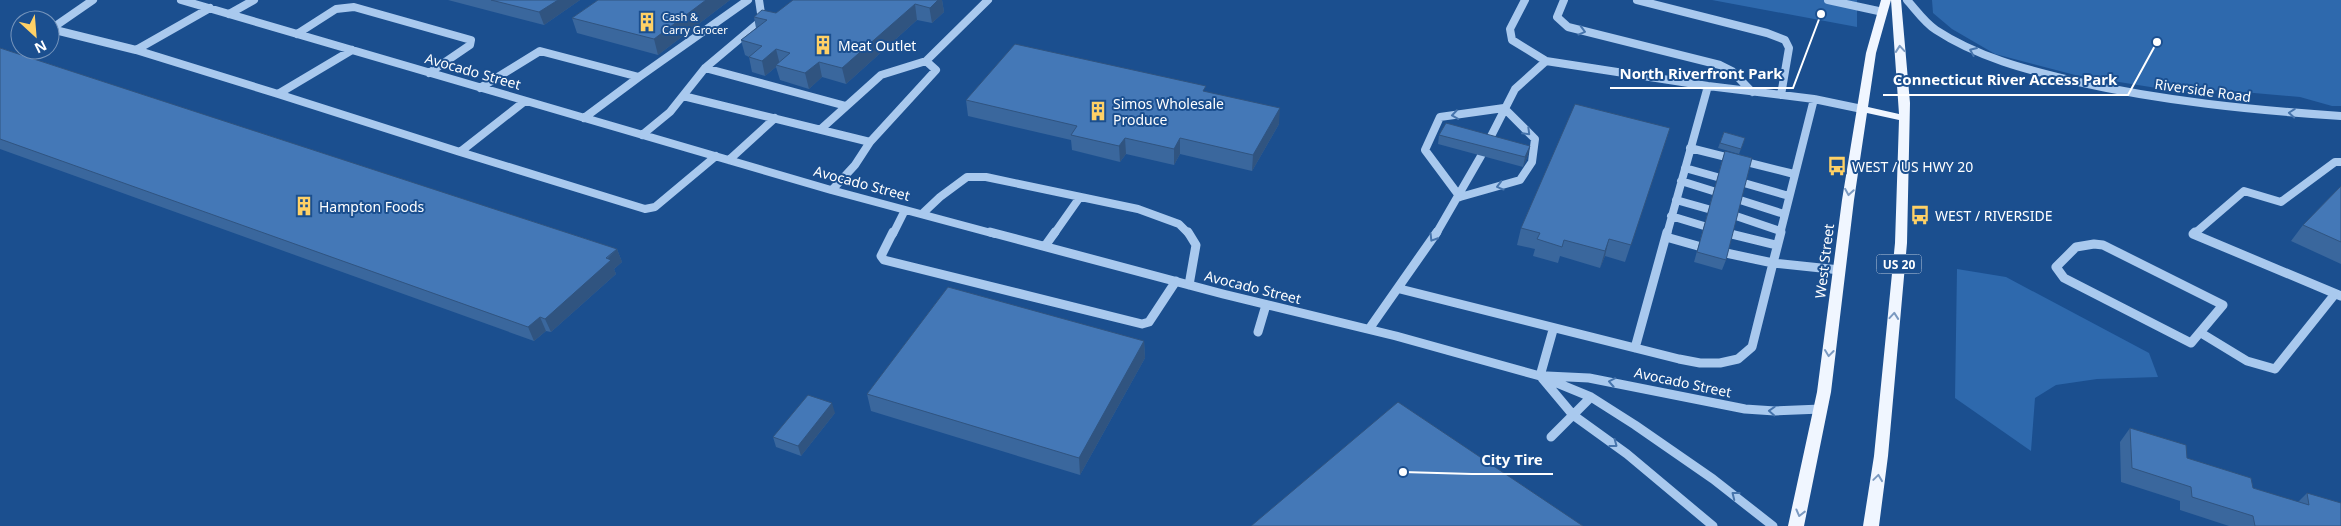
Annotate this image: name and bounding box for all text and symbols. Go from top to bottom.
place label: Cash & Carry Grocer [662,9,728,37]
north arrow [10,10,60,60]
building icon: Cash & Carry Grocer [636,11,658,33]
one-way arrow [1578,25,1587,36]
building icon: Meat Outlet [812,34,834,56]
text: N [32,36,50,58]
place label: Meat Outlet [838,36,916,55]
one-way arrow [1895,45,1906,53]
one-way arrow [1969,47,1978,58]
street label: Avocado Street [423,48,523,94]
callout: North Riverfront Park [1610,58,1793,88]
text: North Riverfront Park [1619,63,1783,83]
callout: Connecticut River Access Park [1883,65,2128,95]
text: Connecticut River Access Park [1893,69,2118,89]
street label: Riverside Road [2154,74,2252,106]
place label: Simos Wholesale Produce [1113,94,1224,129]
building icon: Simos Wholesale Produce [1087,100,1109,122]
one-way arrow [2288,108,2296,119]
one-way arrow [1451,109,1460,119]
one-way arrow [1522,126,1531,135]
bus stop icon: WEST / US HWY 20 [1826,155,1848,177]
place label: WEST / US HWY 20 [1852,157,1973,176]
street label: Avocado Street [812,161,912,205]
one-way arrow [1497,180,1505,190]
one-way arrow [1845,187,1855,196]
building icon: Hampton Foods [293,195,315,217]
place label: Hampton Foods [319,197,425,216]
bus stop icon: WEST / RIVERSIDE [1909,204,1931,226]
place label: WEST / RIVERSIDE [1935,206,2053,225]
street label: West Street [1810,223,1838,299]
one-way arrow [1430,233,1440,242]
road number: US 20 [1876,254,1922,274]
street label: Avocado Street [1203,266,1303,308]
one-way arrow [1888,312,1899,320]
one-way arrow [1824,349,1835,357]
street label: Avocado Street [1633,362,1733,402]
one-way arrow [1608,377,1617,388]
one-way arrow [1768,405,1776,416]
one-way arrow [1608,438,1618,447]
callout: City Tire [1472,444,1553,474]
text: City Tire [1481,449,1543,469]
one-way arrow [1872,473,1883,481]
one-way arrow [1732,493,1741,501]
one-way arrow [1795,508,1806,517]

